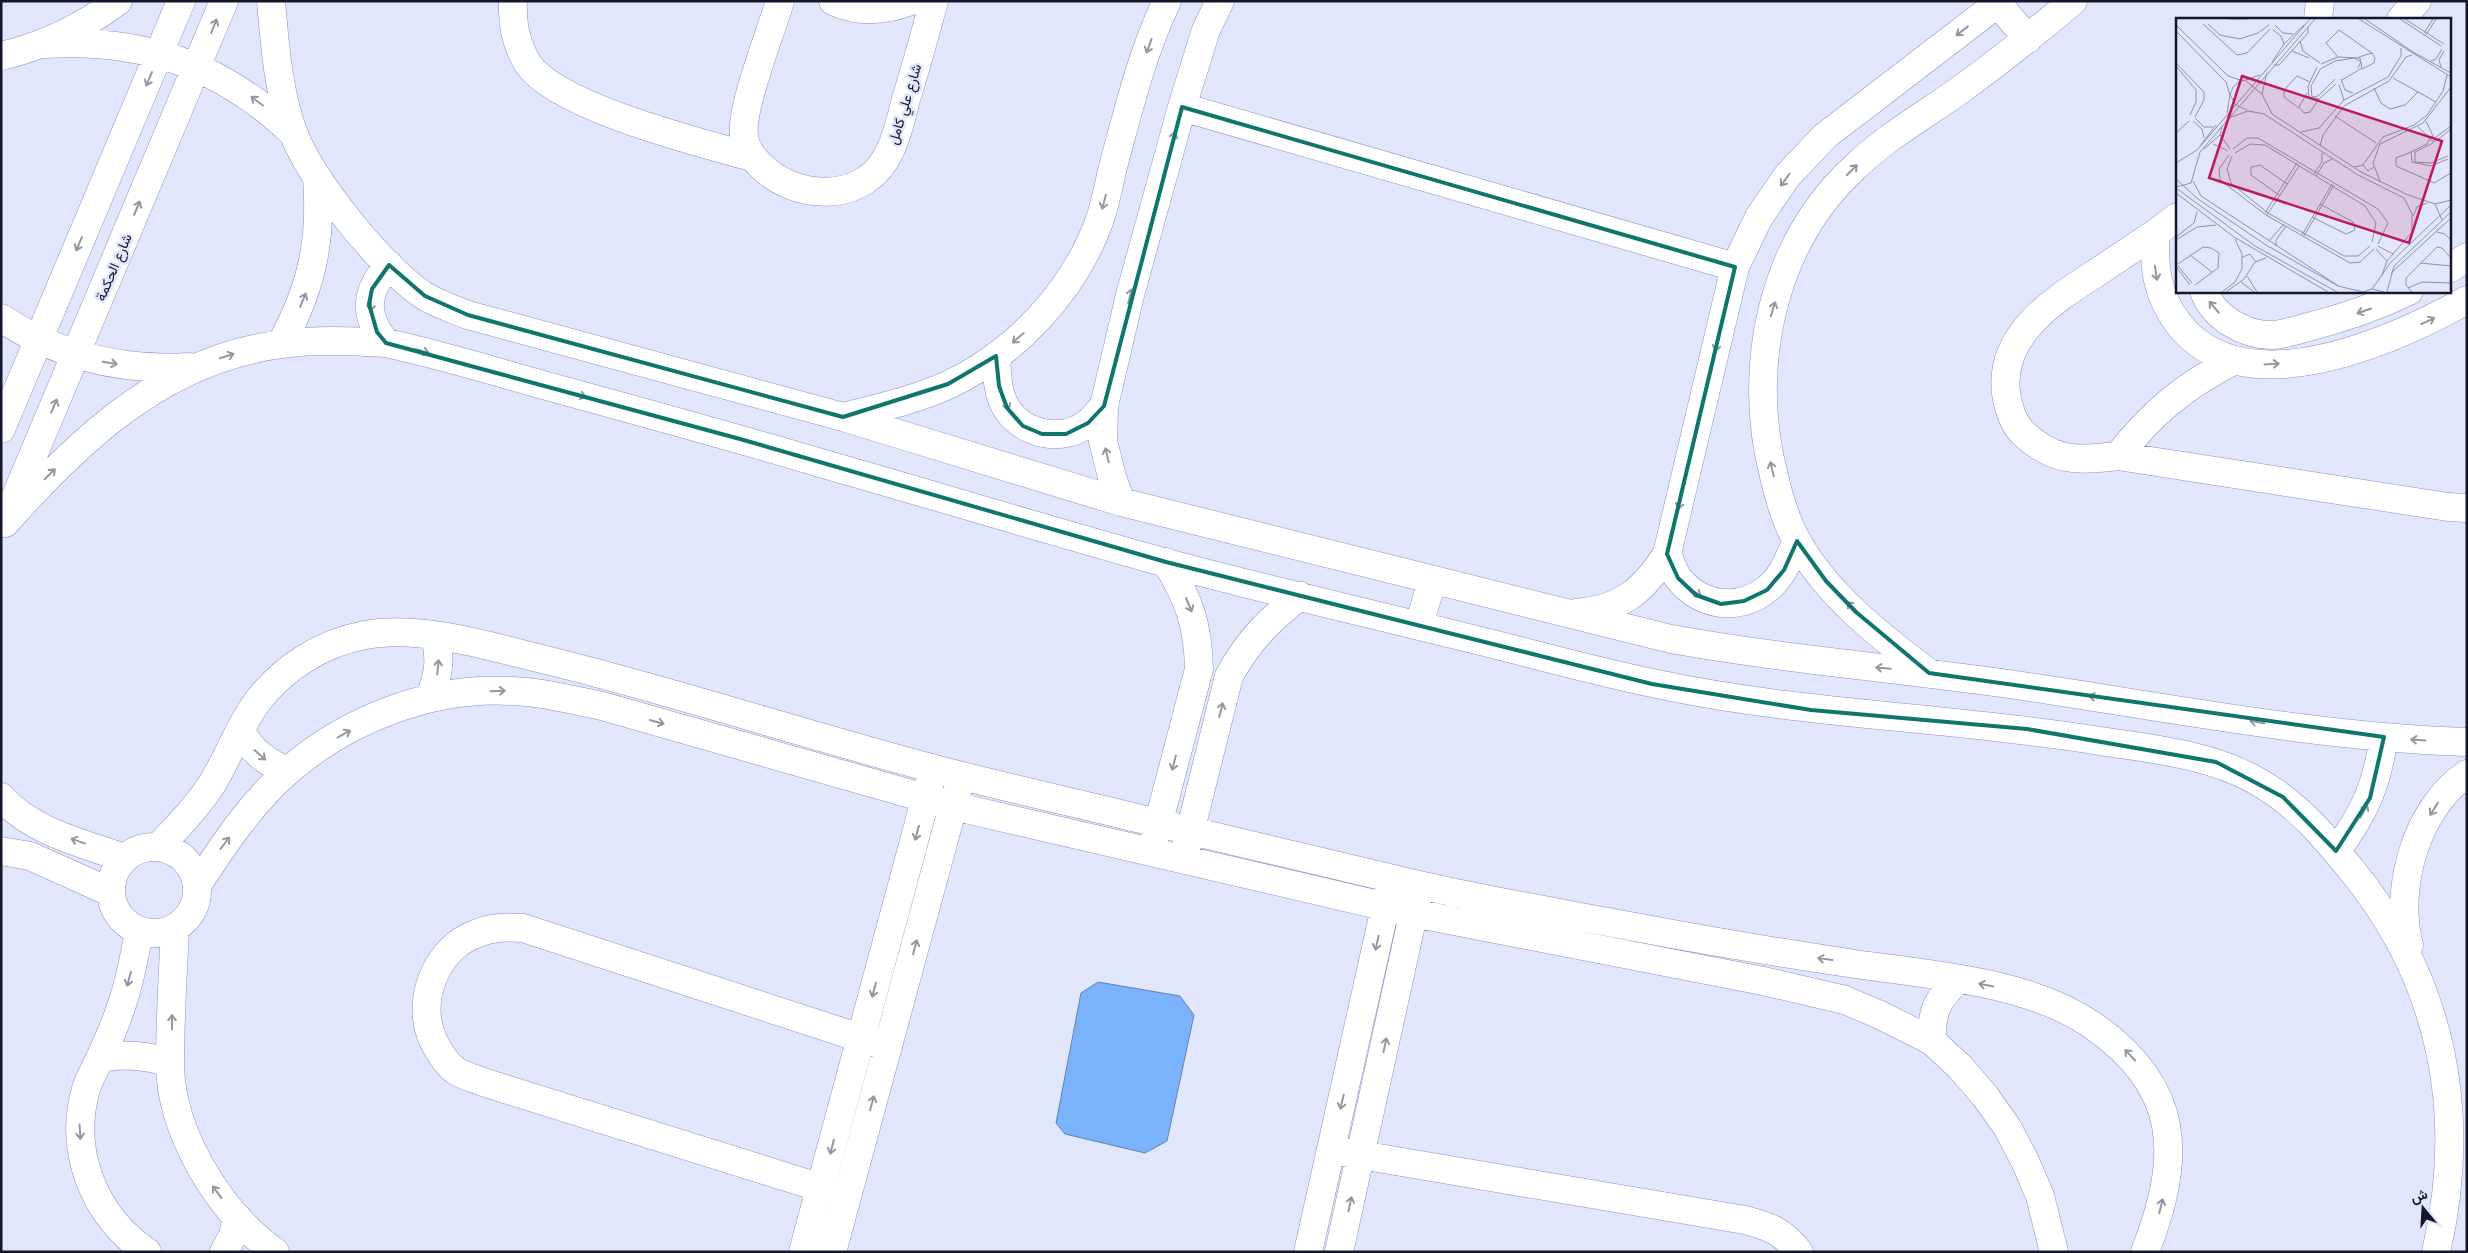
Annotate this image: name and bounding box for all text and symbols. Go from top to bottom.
inset map [2176,18,2450,292]
one-way arrow [209,19,219,34]
one-way arrow [1956,25,1969,36]
one-way arrow [1144,38,1153,54]
street label: شارع علي كامل [884,62,928,148]
one-way arrow [143,71,152,86]
one-way arrow [251,95,264,106]
one-way arrow [1169,132,1178,148]
one-way arrow [1846,164,1858,176]
one-way arrow [1780,173,1790,187]
one-way arrow [1099,194,1108,210]
one-way arrow [133,201,143,216]
street label: شارع الحكمة [91,231,138,304]
one-way arrow [74,236,83,251]
one-way arrow [2151,265,2161,281]
one-way arrow [1126,289,1135,305]
one-way arrow [298,293,308,308]
one-way arrow [366,295,375,311]
one-way arrow [1768,301,1778,317]
one-way arrow [2209,301,2220,314]
one-way arrow [2357,306,2373,316]
one-way arrow [2420,316,2435,325]
one-way arrow [1012,332,1025,344]
one-way arrow [1712,336,1721,352]
one-way arrow [413,347,429,357]
one-way arrow [219,351,234,360]
one-way arrow [102,358,118,368]
one-way arrow [2264,359,2280,368]
one-way arrow [570,390,586,400]
one-way arrow [1001,396,1011,411]
one-way arrow [49,399,59,414]
one-way arrow [1102,448,1111,464]
one-way arrow [1767,462,1776,478]
one-way arrow [44,468,56,480]
one-way arrow [1675,494,1684,510]
one-way arrow [1688,587,1702,598]
one-way arrow [1185,597,1194,612]
one-way arrow [1846,601,1858,614]
one-way arrow [433,660,443,676]
one-way arrow [1875,663,1891,673]
one-way arrow [490,686,506,696]
one-way arrow [2088,692,2104,702]
one-way arrow [1217,703,1226,719]
one-way arrow [2249,716,2265,726]
one-way arrow [648,718,664,728]
one-way arrow [336,729,351,739]
one-way arrow [2410,735,2426,744]
one-way arrow [253,750,266,761]
one-way arrow [1169,755,1179,771]
one-way arrow [2429,802,2439,816]
one-way arrow [2359,804,2369,818]
one-way arrow [911,824,921,840]
one-way arrow [71,836,86,845]
one-way arrow [220,837,231,850]
one-way arrow [1372,935,1381,951]
one-way arrow [911,939,920,955]
one-way arrow [1818,954,1834,964]
one-way arrow [124,971,134,987]
one-way arrow [1978,980,1994,989]
one-way arrow [869,981,878,997]
one-way arrow [167,1015,177,1031]
one-way arrow [1380,1038,1390,1054]
one-way arrow [2124,1048,2135,1061]
one-way arrow [1337,1093,1346,1109]
one-way arrow [868,1096,878,1112]
one-way arrow [76,1124,85,1140]
one-way arrow [827,1138,836,1154]
north arrow [2398,1183,2448,1233]
text: ش [2408,1184,2430,1207]
one-way arrow [212,1185,222,1199]
one-way arrow [1346,1197,1355,1213]
one-way arrow [2157,1198,2166,1214]

